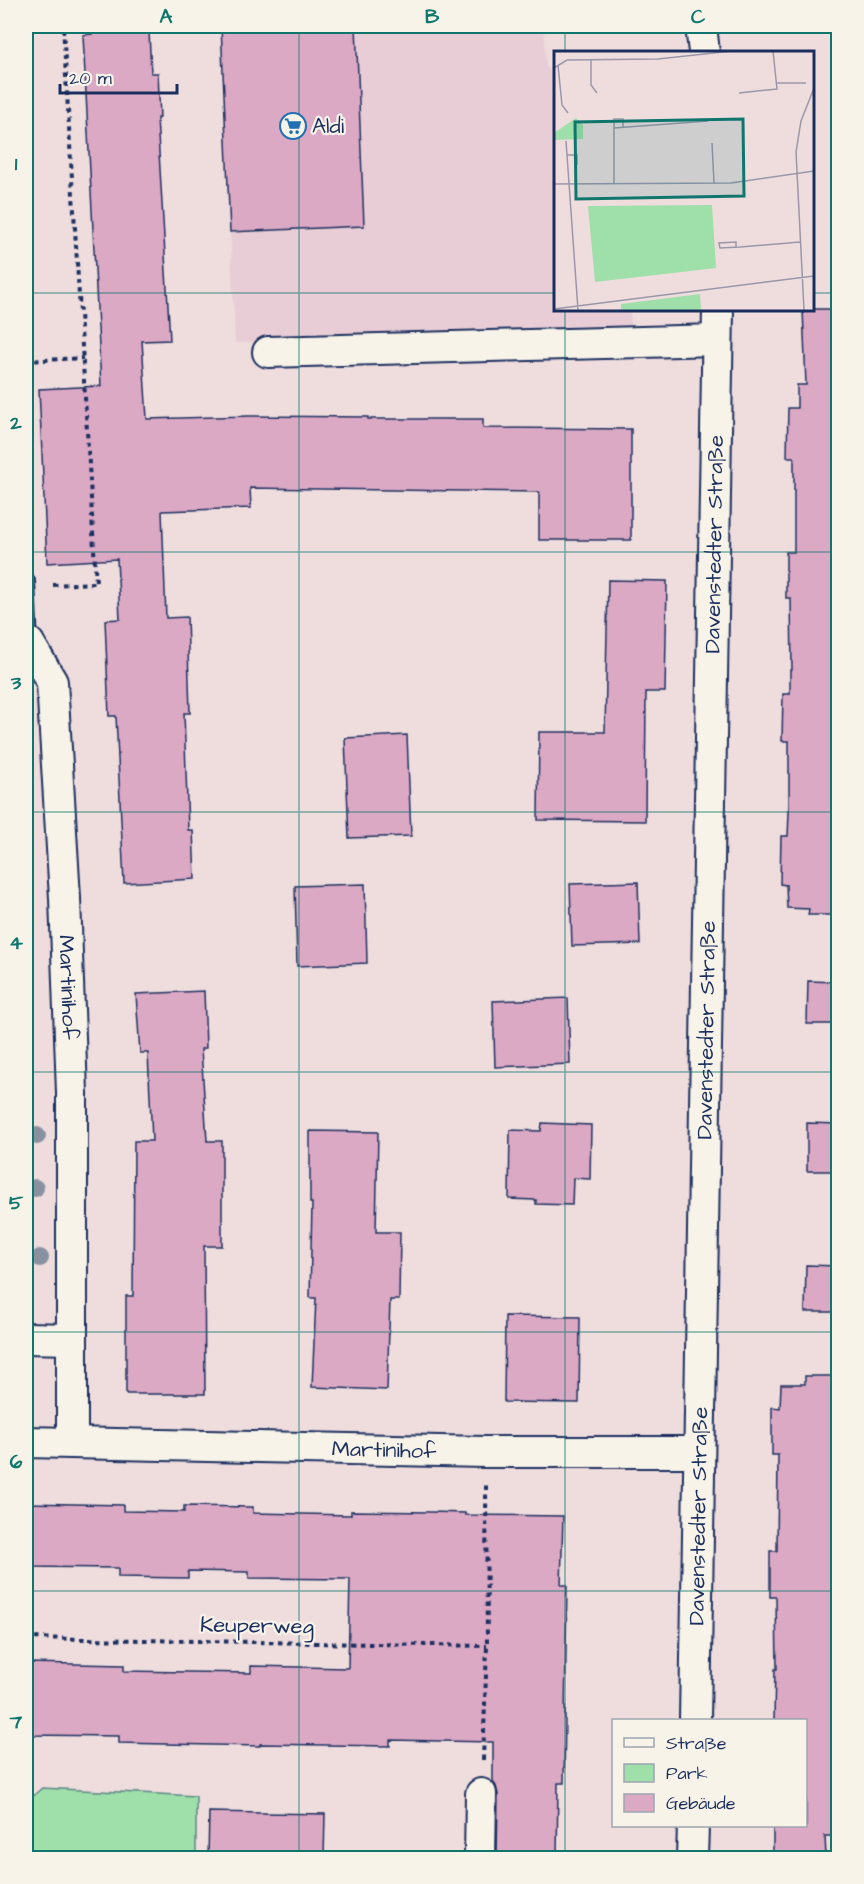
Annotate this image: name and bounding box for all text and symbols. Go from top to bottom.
text: A [160,3,173,31]
text: B [425,3,440,31]
text: C [691,3,706,31]
inset map [554,51,813,310]
scale bar [60,57,177,95]
text: 20 m [69,66,112,91]
supermarket icon: Aldi [278,111,308,141]
place label: Aldi [312,111,344,142]
text: 1 [15,150,18,178]
text: 2 [9,409,22,437]
street label: Davenstedter Straße [697,435,731,654]
text: 3 [10,669,22,697]
street label: Davenstedter Straße [689,920,724,1140]
text: 4 [9,929,23,957]
street label: Martinihof [51,935,86,1041]
text: 5 [9,1189,24,1217]
street label: Davenstedter Straße [681,1406,716,1626]
street label: Martinihof [331,1433,437,1466]
text: 6 [10,1448,23,1476]
street label: Keuperweg [200,1610,314,1643]
text: 7 [9,1708,23,1736]
legend [612,1719,807,1827]
text: Straße [666,1731,727,1756]
text: Park [666,1761,708,1786]
text: Gebäude [666,1791,736,1816]

